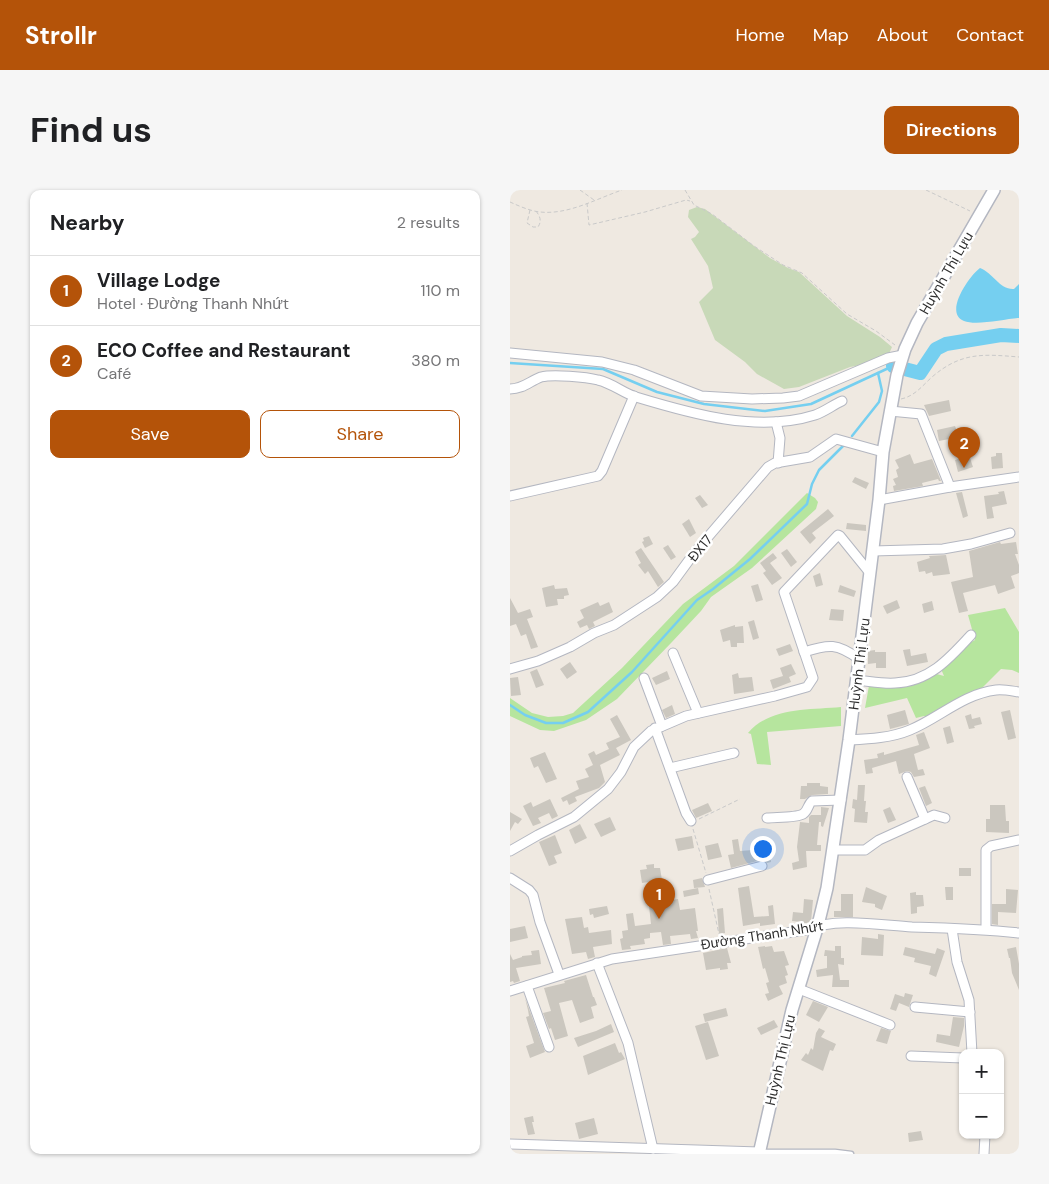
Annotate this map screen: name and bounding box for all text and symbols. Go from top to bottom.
text: Strollr [25,20,97,51]
text: Home [735,23,785,47]
text: Map [813,23,849,47]
text: About [877,23,928,47]
text: Contact [956,23,1024,47]
button: Directions [884,106,1019,154]
text: Find us [30,107,152,153]
text: Nearby [50,209,124,237]
text: 2 results [397,212,460,233]
street label: Huỳnh Thị Lựu [915,228,977,318]
text: Village Lodge [97,268,220,293]
text: 1 [63,280,69,301]
text: 110 m [421,280,460,301]
text: Hotel · Đường Thanh Nhứt [97,293,289,314]
text: ECO Coffee and Restaurant [97,338,351,363]
text: 2 [61,350,71,371]
text: 380 m [411,350,460,371]
text: Café [97,363,131,384]
button: Save [50,410,250,458]
button: Share [260,410,460,458]
pin: 2 [948,427,980,468]
street label: ĐX17 [684,531,716,565]
street label: Huỳnh Thị Lựu [844,617,874,711]
your location [750,836,776,862]
pin: 1 [643,878,675,919]
street label: Đường Thanh Nhứt [699,916,825,954]
street label: Huỳnh Thị Lựu [761,1013,799,1107]
map controls [959,1049,1004,1139]
button: + [959,1049,1004,1094]
button: − [959,1094,1004,1139]

